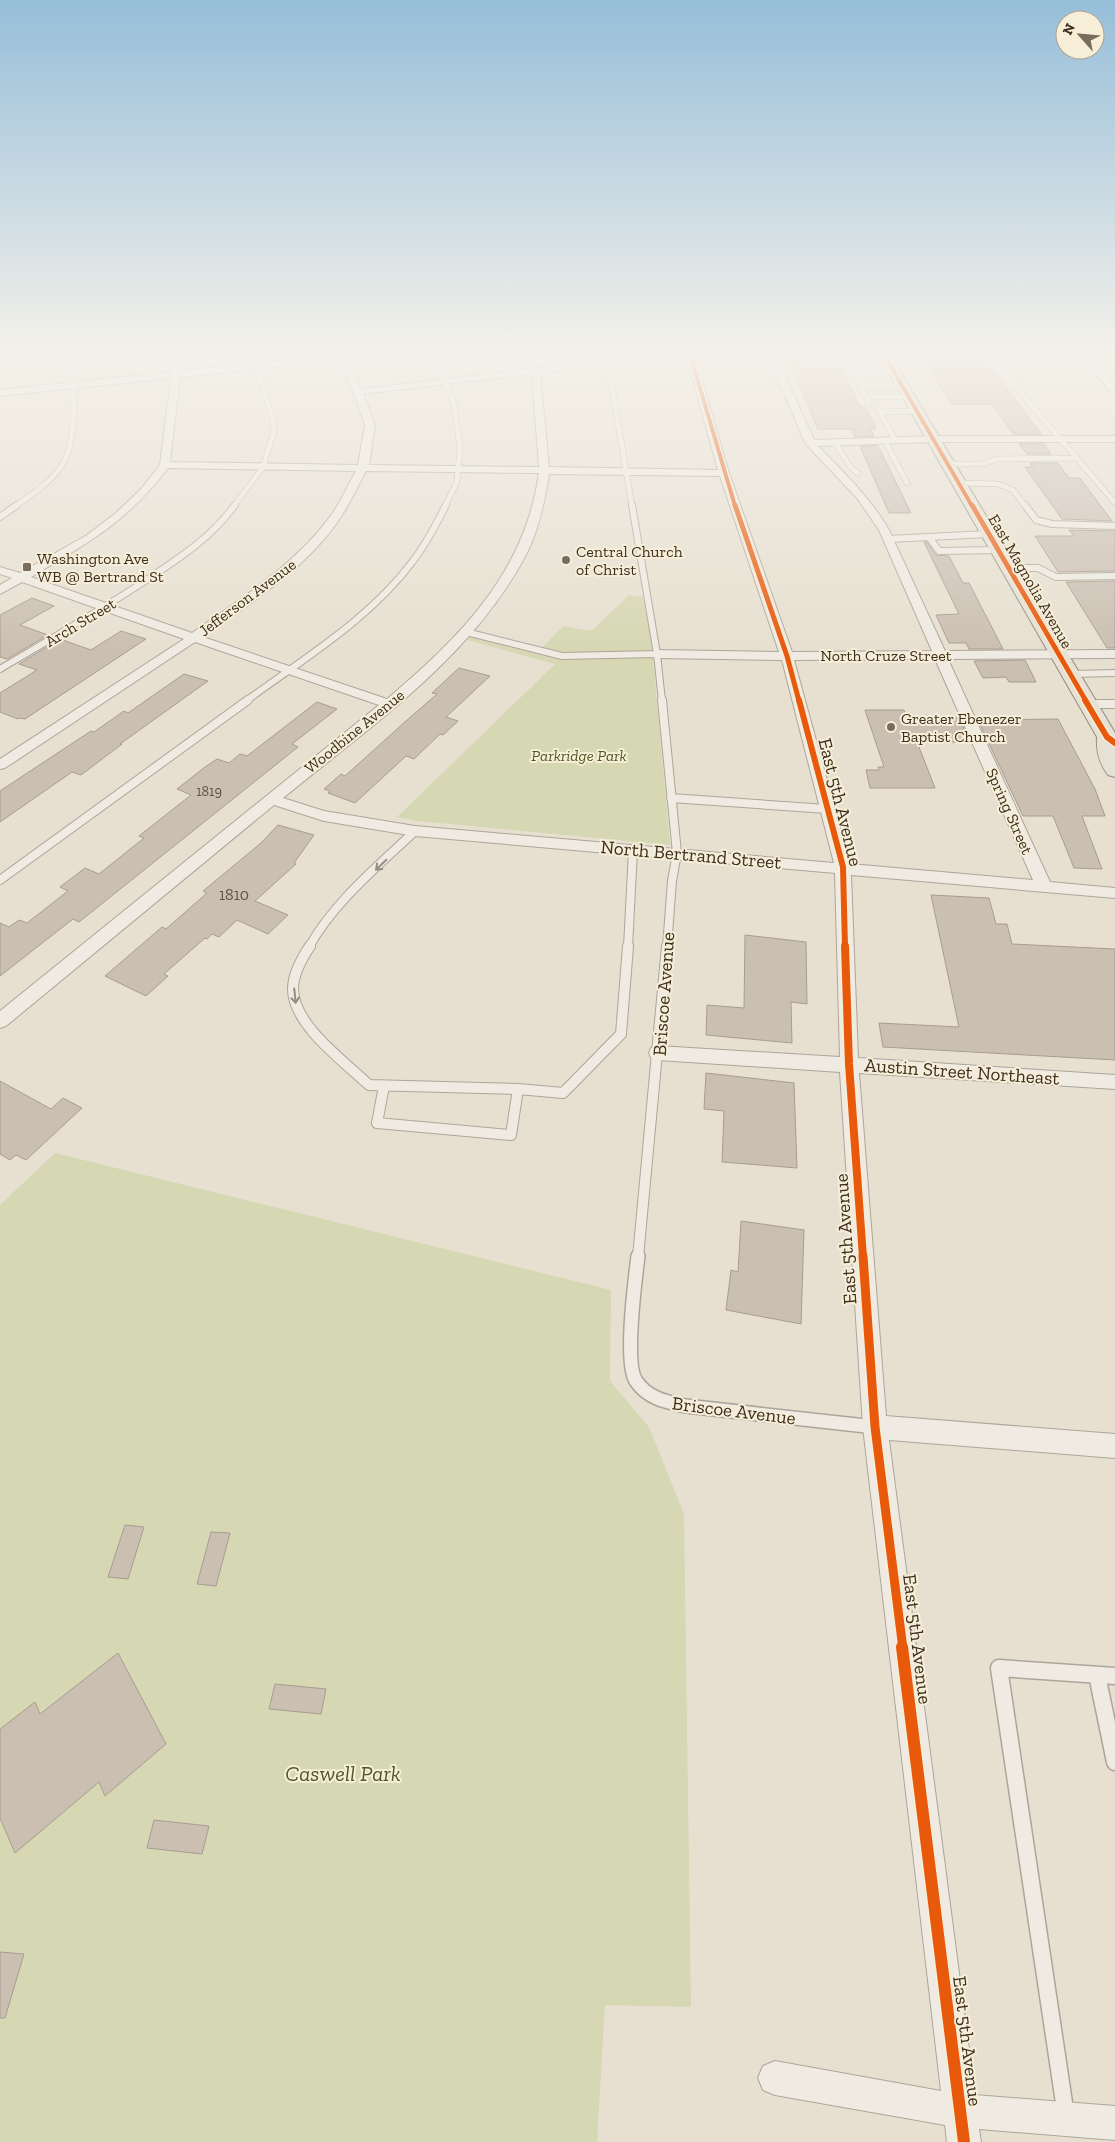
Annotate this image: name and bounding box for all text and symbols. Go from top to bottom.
north arrow [1055,10,1105,60]
text: N [1059,20,1079,38]
street label: East Magnolia Avenue [984,511,1077,652]
place label: Central Church of Christ [576,542,683,579]
place label: Washington Ave WB @ Bertrand St [37,549,164,586]
marker: Central Church of Christ [560,554,572,566]
street label: Jefferson Avenue [195,555,300,640]
marker: Washington Ave WB @ Bertrand St [21,561,33,573]
street label: Arch Street [41,594,119,651]
street label: North Cruze Street [820,646,952,665]
street label: Woodbine Avenue [301,685,408,777]
place label: Greater Ebenezer Baptist Church [901,709,1022,746]
marker: Greater Ebenezer Baptist Church [885,721,897,733]
street label: East 5th Avenue [813,736,868,869]
park label: Parkridge Park [531,746,627,765]
street label: Spring Street [982,765,1037,857]
house number: 1819 [196,783,222,800]
street label: North Bertrand Street [600,835,782,874]
one-way arrow [374,859,387,871]
house number: 1810 [219,885,249,904]
street label: Briscoe Avenue [648,931,679,1057]
one-way arrow [290,988,300,1004]
street label: Austin Street Northeast [864,1053,1060,1090]
street label: East 5th Avenue [829,1173,862,1305]
street label: Briscoe Avenue [671,1391,797,1430]
street label: East 5th Avenue [898,1573,937,1706]
park label: Caswell Park [285,1760,401,1787]
street label: East 5th Avenue [948,1975,987,2108]

